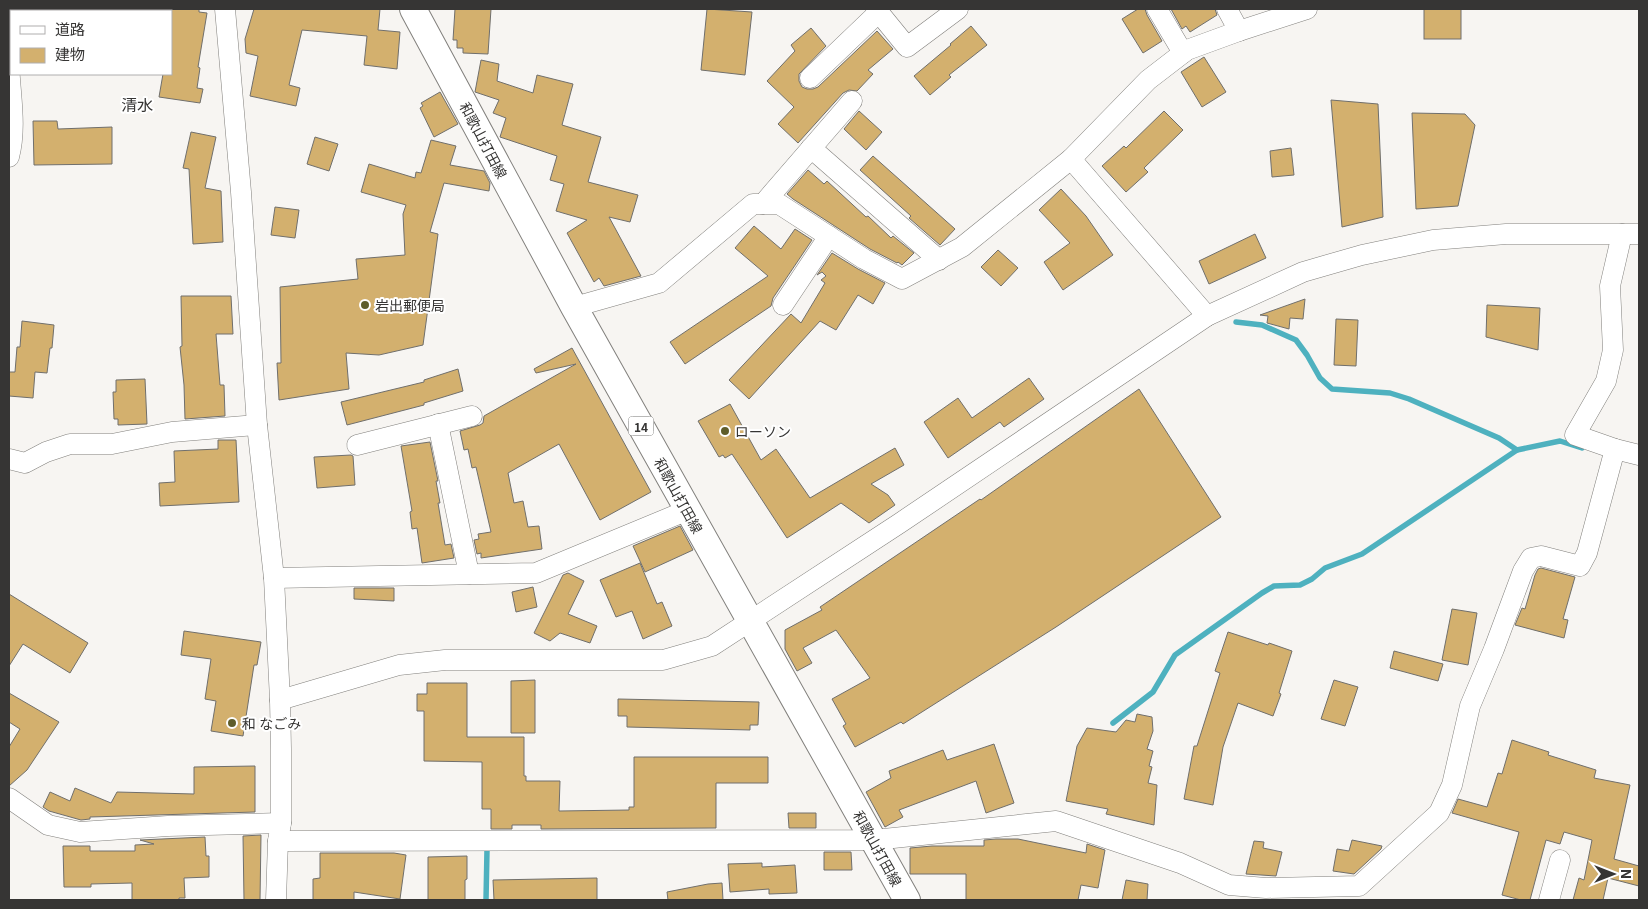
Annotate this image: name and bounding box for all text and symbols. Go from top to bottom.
legend [10,10,172,75]
text: 道路 [55,18,85,39]
text: 建物 [55,43,85,64]
district label: 清水 [121,92,153,116]
street label: 和歌山打田線 [455,98,513,182]
place label: 岩出郵便局 [375,295,445,315]
marker: 岩出郵便局 [359,299,371,311]
road number: 14 [628,416,654,436]
place label: ローソン [735,421,791,441]
marker: ローソン [719,425,731,437]
street label: 和歌山打田線 [650,453,708,537]
place label: 和 なごみ [242,713,301,733]
marker: 和 なごみ [226,717,238,729]
street label: 和歌山打田線 [849,806,907,890]
north arrow [1588,849,1638,899]
text: N [1617,869,1637,879]

